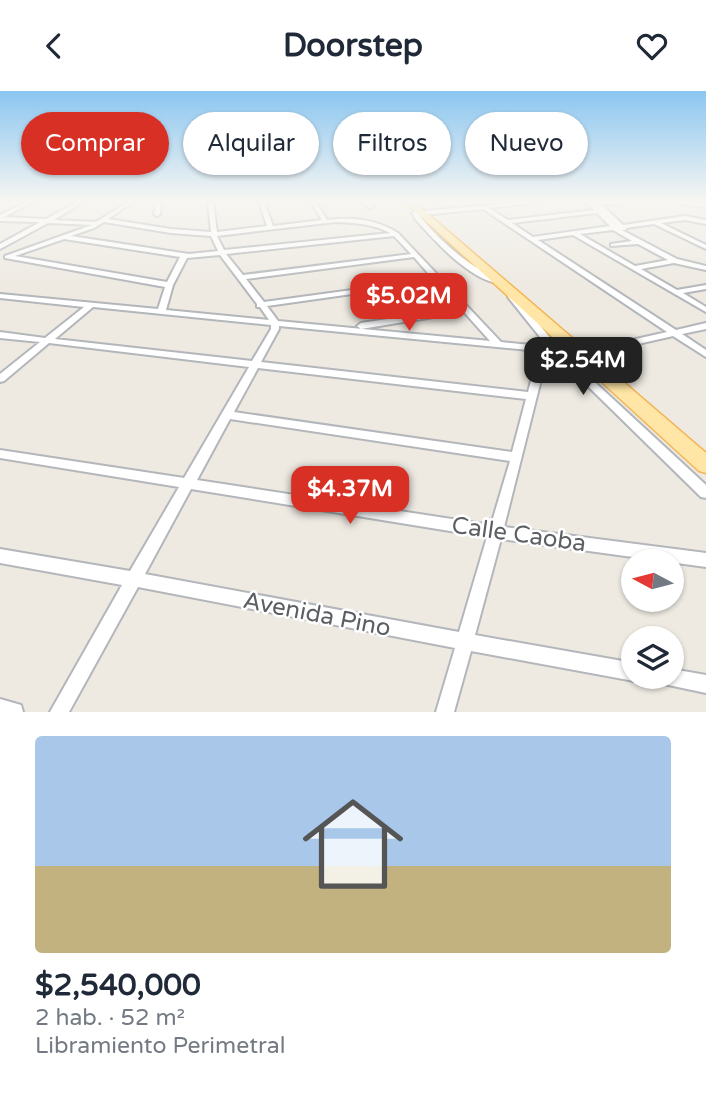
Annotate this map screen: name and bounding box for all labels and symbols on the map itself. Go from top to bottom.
pin: $5.02M [352,273,466,333]
pin: $2.54M [526,337,640,397]
pin: $4.37M [293,467,407,526]
street label: Calle Caoba [450,511,588,558]
north arrow [621,549,684,613]
street label: Avenida Pino [241,586,393,643]

